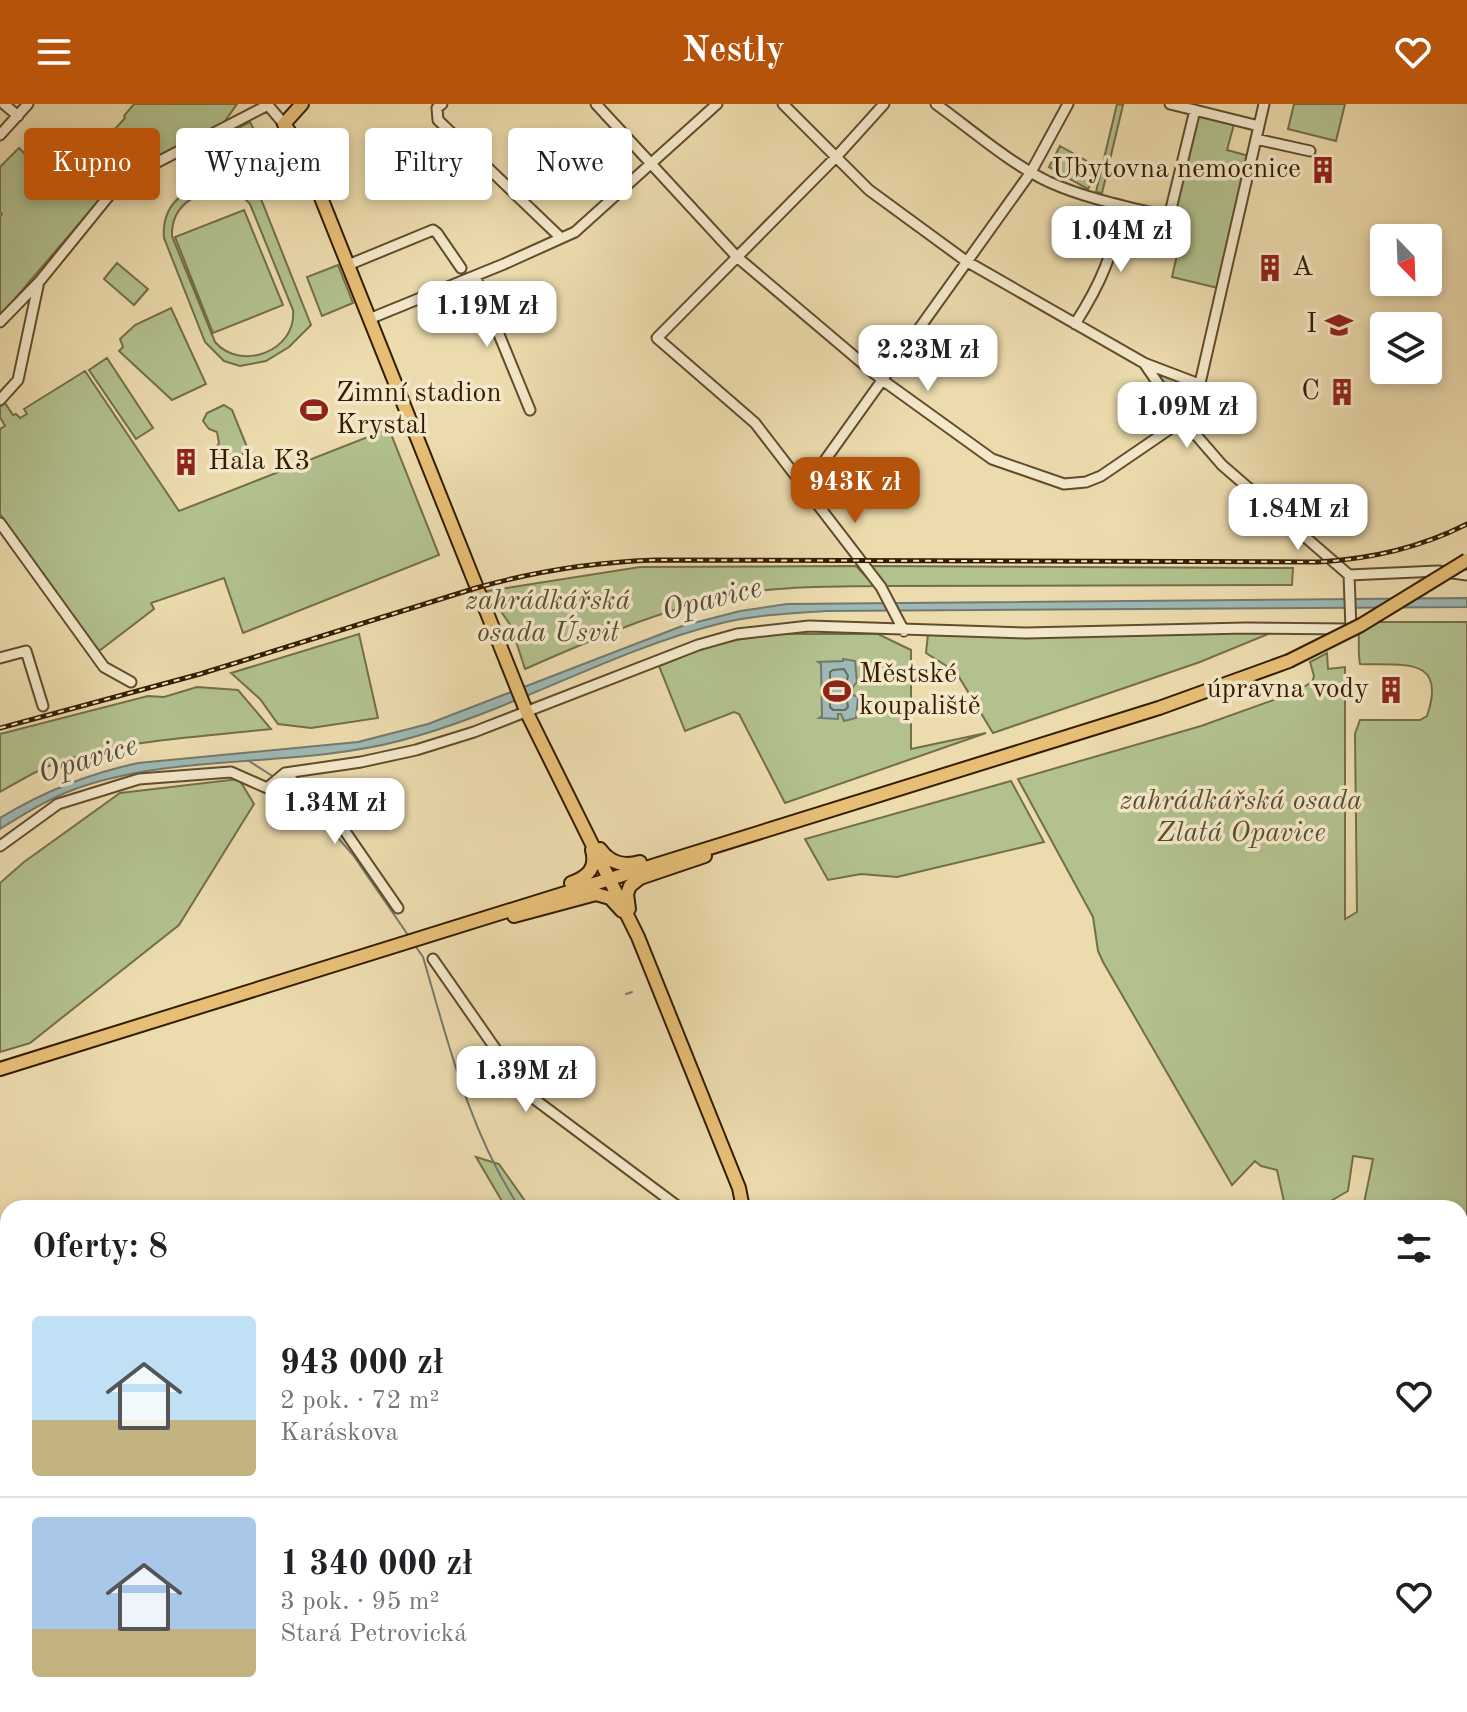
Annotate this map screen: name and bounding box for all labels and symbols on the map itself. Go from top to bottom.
building icon: Ubytovna nemocnice [1308,155,1338,185]
place label: Ubytovna nemocnice [1052,156,1301,184]
pin: 1.04M zł [1038,206,1204,274]
north arrow [1370,224,1442,296]
building icon: A [1255,253,1285,283]
place label: A [1292,254,1313,282]
pin: 1.19M zł [404,281,570,349]
school or university icon: I [1324,310,1354,340]
place label: I [1306,311,1317,339]
pin: 2.23M zł [845,325,1011,393]
building icon: C [1327,377,1357,407]
place label: C [1301,378,1320,406]
place label: Zimní stadion Krystal [336,380,502,440]
pin: 1.09M zł [1104,382,1270,450]
sports icon: Zimní stadion Krystal [299,395,329,425]
building icon: Hala K3 [171,447,201,477]
place label: Hala K3 [208,448,311,476]
pin: 943K zł [781,457,929,525]
pin: 1.84M zł [1215,484,1381,552]
water label: Opavice [659,573,765,627]
park label: zahrádkářská osada Úsvit [466,588,630,648]
place label: Městské koupaliště [859,661,981,721]
building icon: úpravna vody [1376,675,1406,705]
sports icon: Městské koupaliště [822,676,852,706]
place label: úpravna vody [1207,676,1369,704]
water label: Opavice [35,731,141,789]
pin: 1.34M zł [252,778,418,846]
park label: zahrádkářská osada Zlatá Opavice [1120,788,1362,848]
pin: 1.39M zł [443,1046,609,1114]

